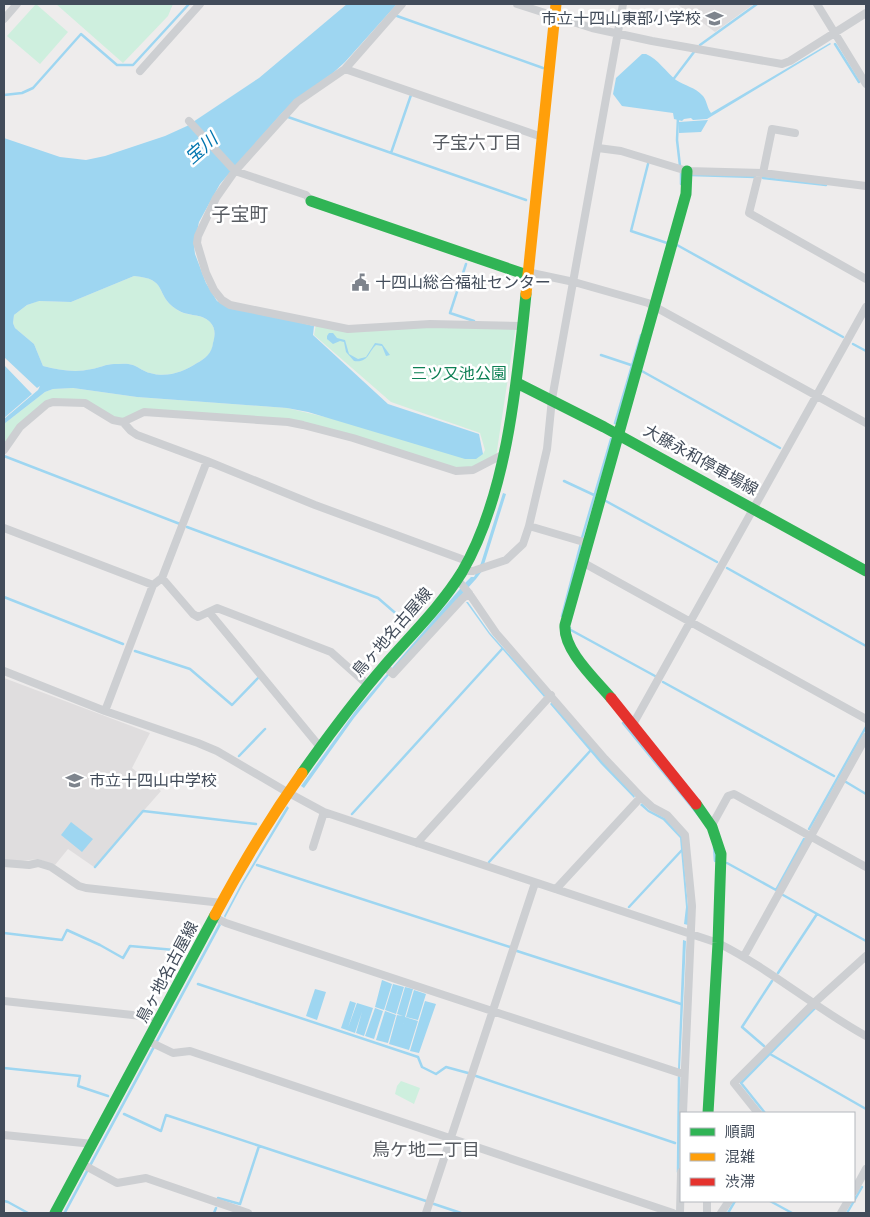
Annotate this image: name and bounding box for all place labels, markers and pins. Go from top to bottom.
place label: 市立十四山東部小学校 [541,8,701,29]
school or university icon: 市立十四山東部小学校 [705,8,725,28]
public building icon: 十四山総合福祉センター [351,272,371,292]
place label: 十四山総合福祉センター [375,272,551,293]
school or university icon: 市立十四山中学校 [65,770,85,790]
place label: 市立十四山中学校 [89,770,217,791]

